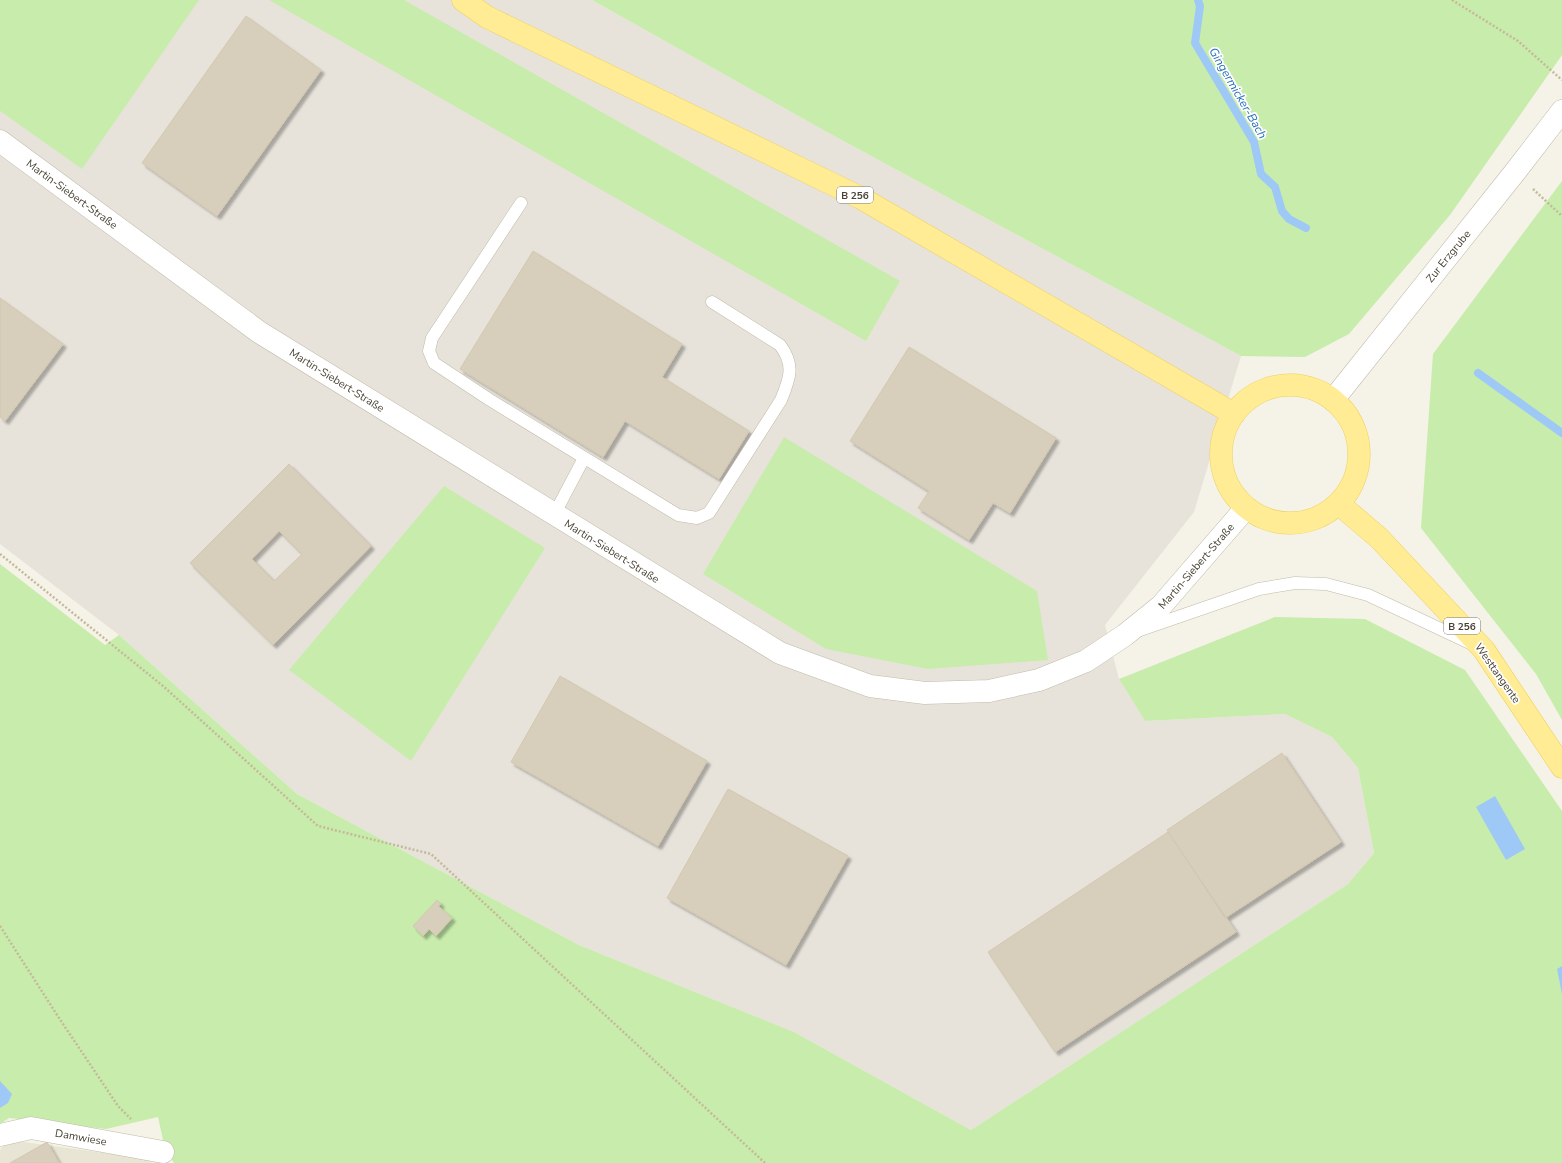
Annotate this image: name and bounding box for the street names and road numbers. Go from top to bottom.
street label: Martin-Siebert-Straße [23,156,120,233]
road number: B 256 [837,187,873,203]
street label: Zur Erzgrube [1423,227,1474,286]
street label: Martin-Siebert-Straße [286,345,387,416]
street label: Martin-Siebert-Straße [561,516,662,587]
street label: Martin-Siebert-Straße [1155,520,1238,613]
road number: B 256 [1444,618,1480,634]
street label: Westtangente [1471,640,1524,707]
street label: Damwiese [54,1126,108,1149]

